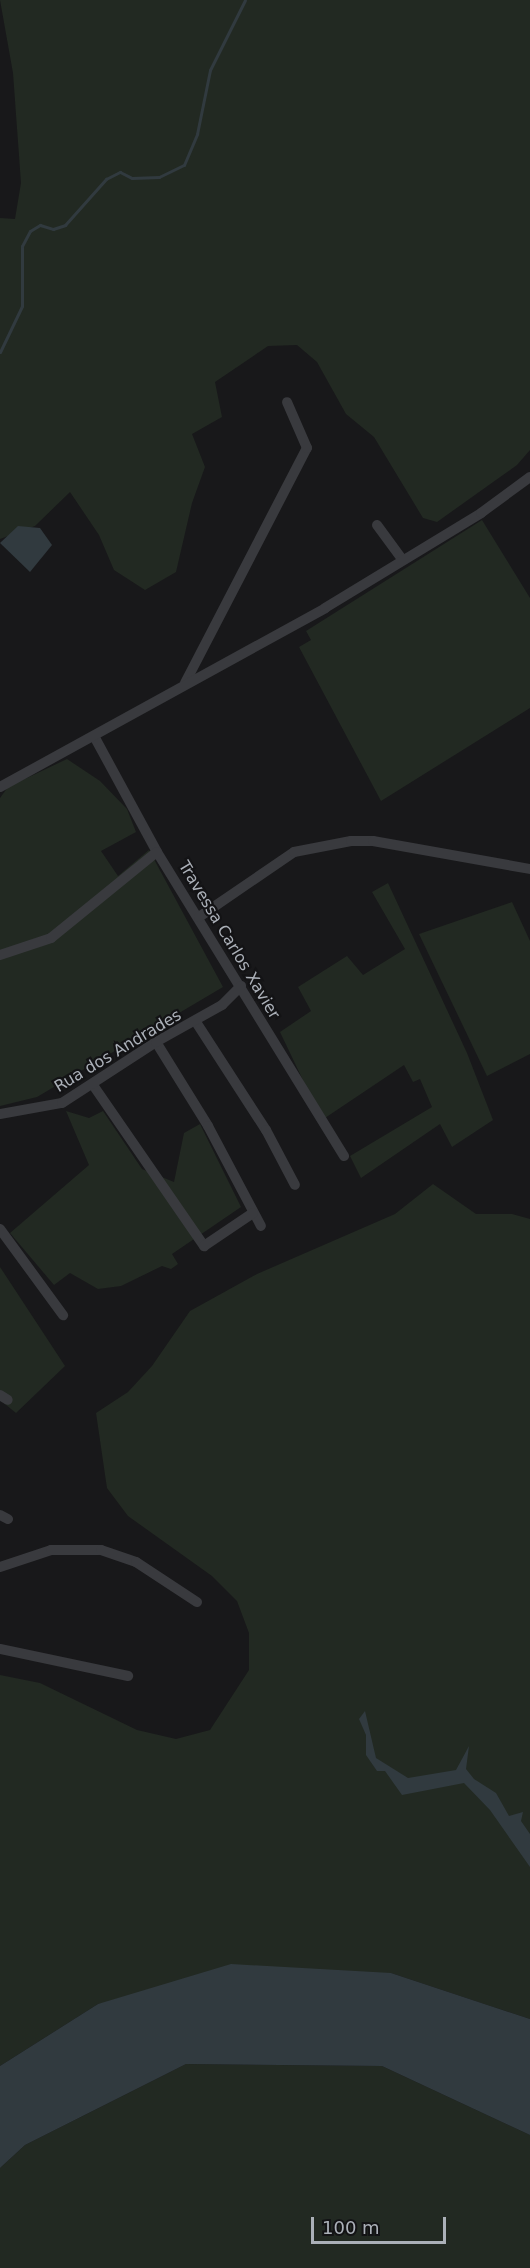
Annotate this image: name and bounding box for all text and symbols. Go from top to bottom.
street label: Travessa Carlos Xavier [174,857,284,1023]
street label: Rua dos Andrades [51,1005,185,1097]
scale bar [314,2205,449,2243]
text: 100 m [322,2217,380,2238]

